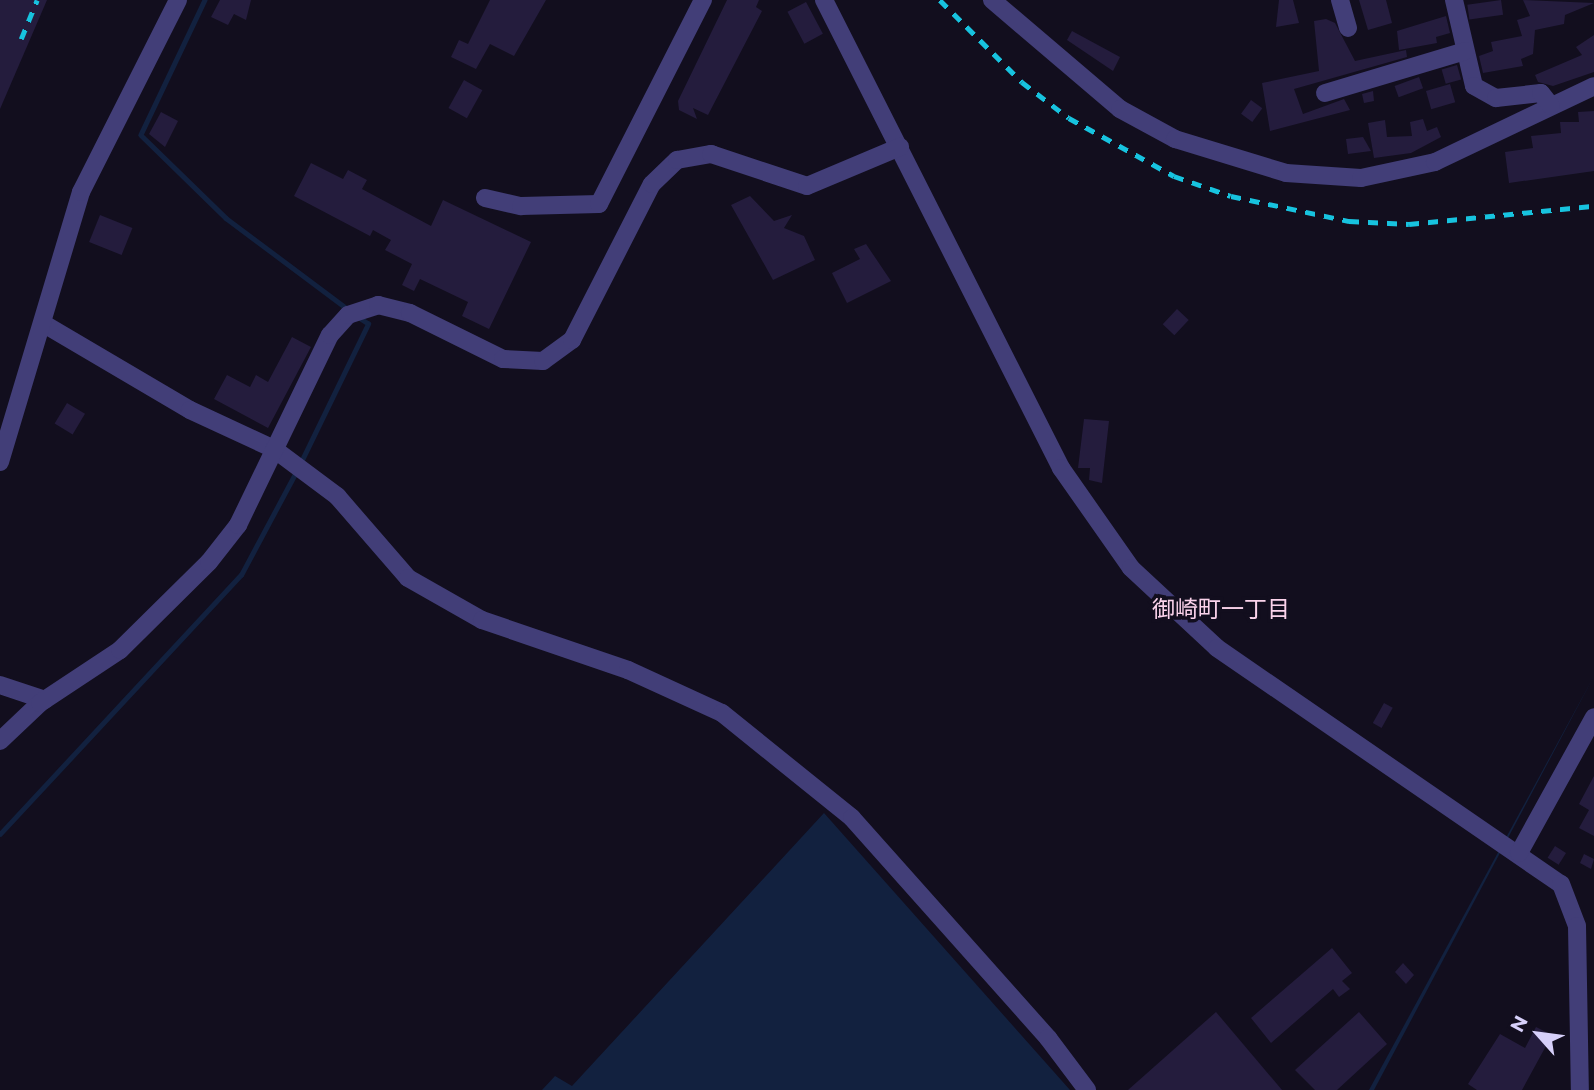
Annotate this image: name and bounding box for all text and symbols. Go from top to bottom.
district label: 御崎町一丁目 [1152,595,1290,623]
north arrow [1503,999,1573,1069]
text: N [1505,1012,1533,1036]

